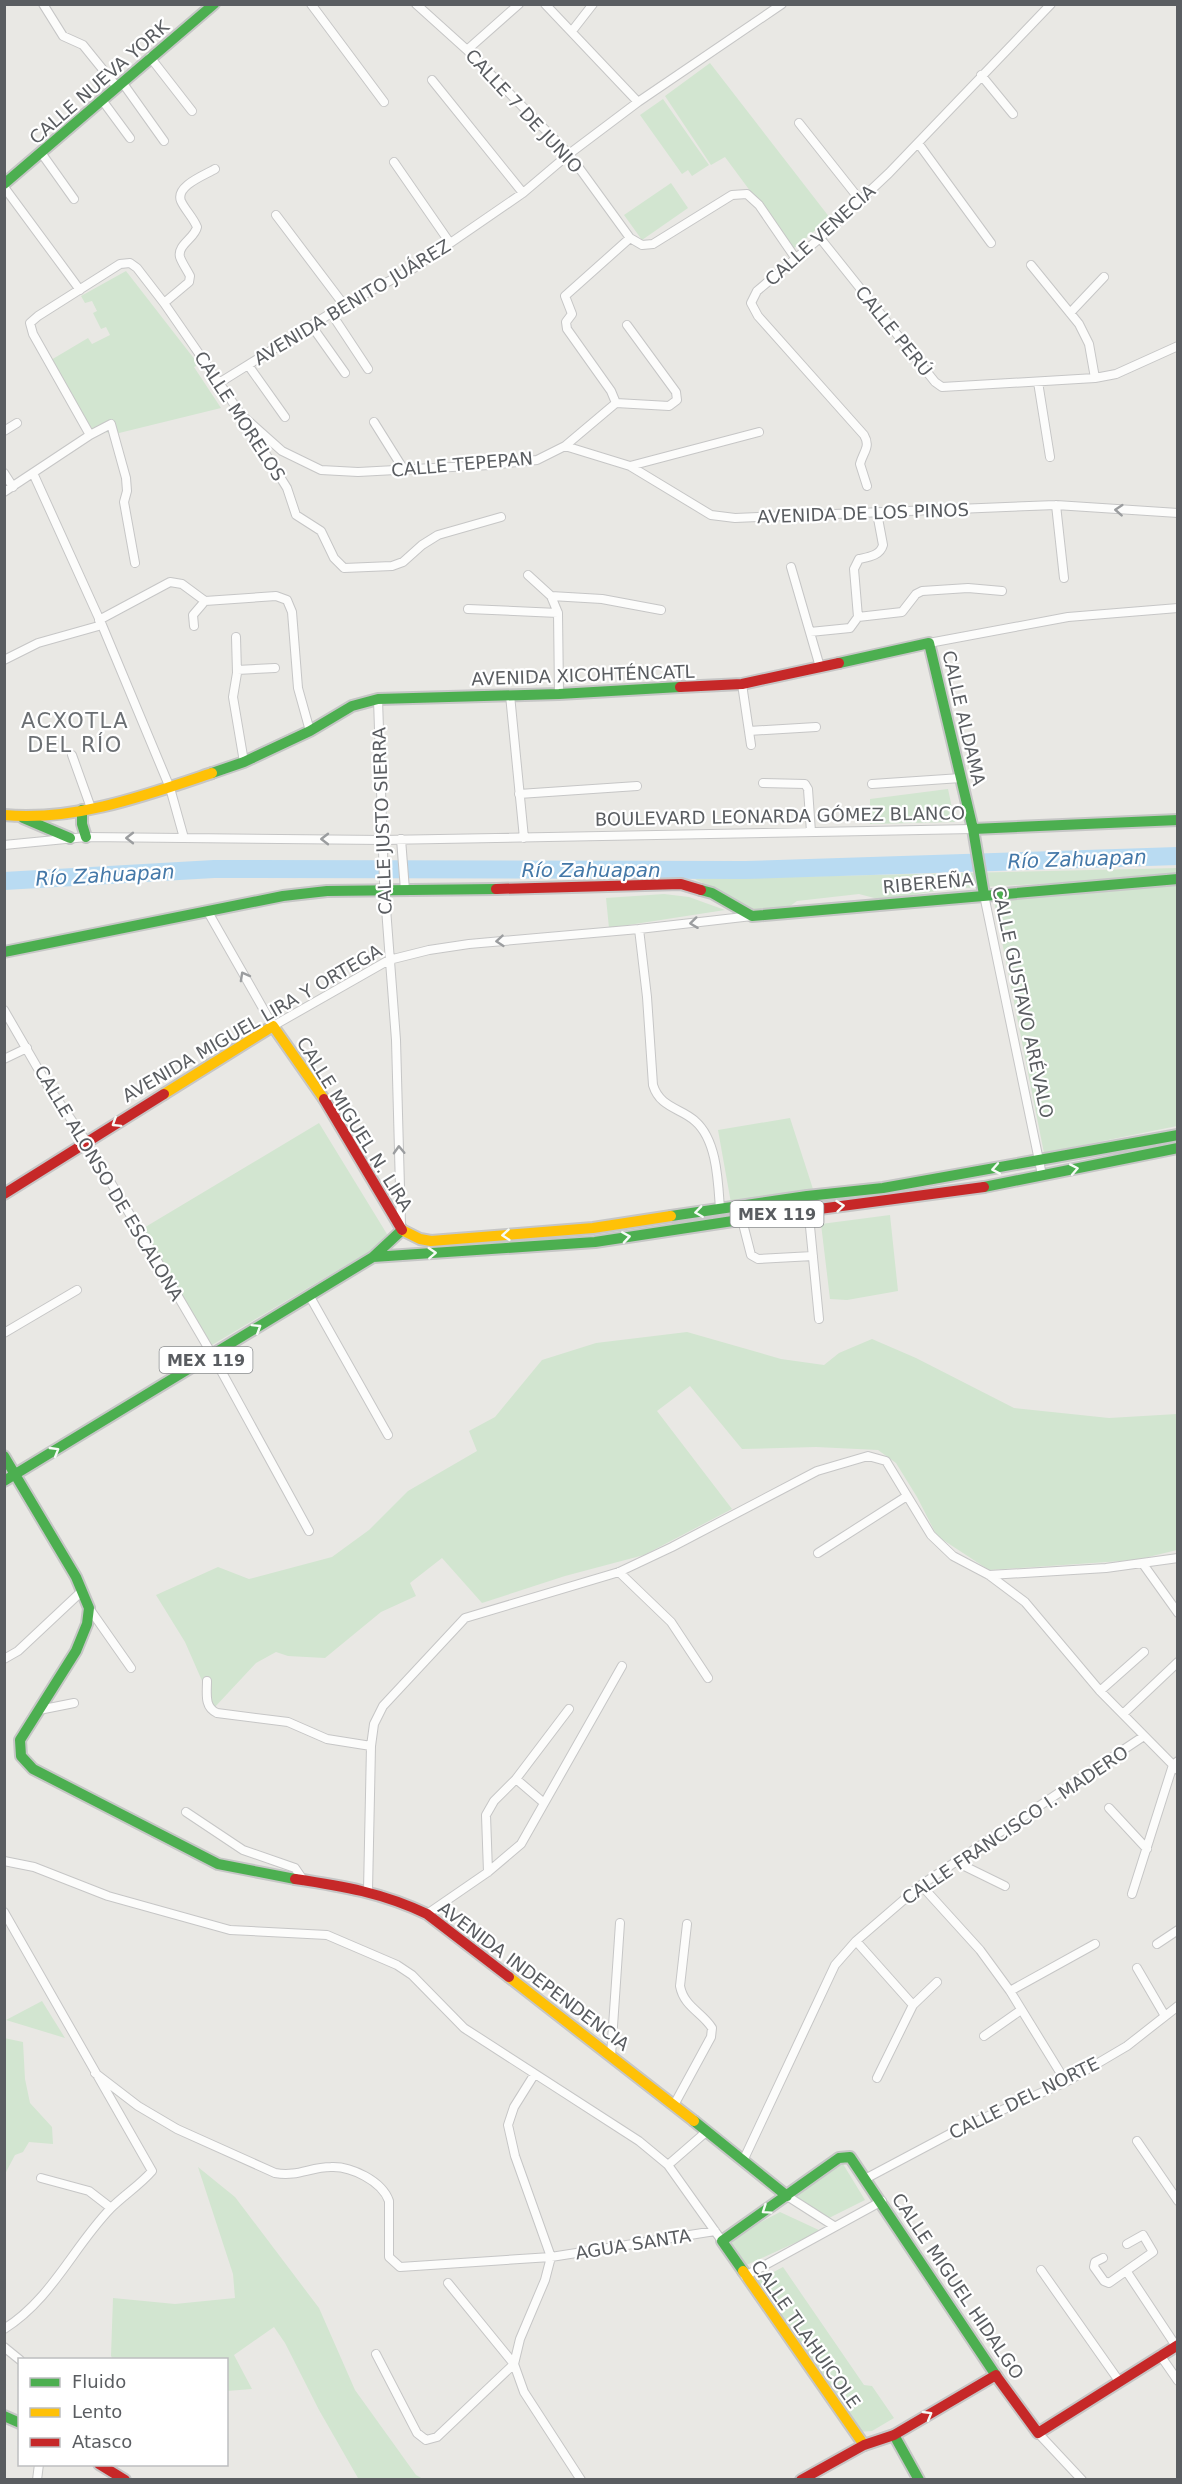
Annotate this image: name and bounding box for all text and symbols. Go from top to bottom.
street label: CALLE NUEVA YORK [25,15,174,148]
street label: CALLE 7 DE JUNIO [461,45,587,177]
street label: CALLE VENECIA [761,180,880,290]
street label: AVENIDA BENITO JUÁREZ [250,235,454,369]
street label: CALLE PERÚ [851,282,937,380]
street label: CALLE MORELOS [190,347,290,485]
street label: CALLE TEPEPAN [390,447,534,481]
street label: AVENIDA DE LOS PINOS [757,499,969,527]
one-way arrow [1115,504,1124,517]
street label: CALLE ALDAMA [938,648,990,788]
street label: AVENIDA XICOHTÉNCATL [471,661,695,689]
district label: ACXOTLA DEL RÍO [21,709,129,757]
street label: CALLE JUSTO SIERRA [368,726,396,915]
street label: BOULEVARD LEONARDA GÓMEZ BLANCO [595,802,965,830]
one-way arrow [125,832,134,844]
one-way arrow [320,833,329,845]
water label: Río Zahuapan [1007,845,1147,873]
water label: Río Zahuapan [521,858,661,882]
water label: Río Zahuapan [35,859,175,891]
street label: RIBEREÑA [882,869,975,897]
street label: CALLE GUSTAVO ARÉVALO [988,884,1058,1120]
one-way arrow [690,916,699,929]
one-way arrow [496,934,505,947]
street label: AVENIDA MIGUEL LIRA Y ORTEGA [119,940,386,1106]
one-way arrow [240,971,251,982]
street label: CALLE MIGUEL N. LIRA [293,1033,418,1216]
street label: CALLE ALONSO DE ESCALONA [30,1062,188,1305]
one-way arrow [112,1115,122,1127]
one-way arrow [393,1146,406,1155]
one-way arrow [992,1162,1001,1174]
one-way arrow [1068,1163,1078,1176]
one-way arrow [835,1200,844,1213]
road number: MEX 119 [730,1201,824,1227]
one-way arrow [695,1206,704,1218]
one-way arrow [501,1228,510,1241]
one-way arrow [621,1231,631,1243]
one-way arrow [427,1246,436,1259]
one-way arrow [251,1323,261,1335]
road number: MEX 119 [160,1347,252,1373]
one-way arrow [49,1447,59,1459]
street label: CALLE FRANCISCO I. MADERO [898,1741,1132,1909]
street label: AVENIDA INDEPENDENCIA [434,1897,634,2055]
street label: CALLE DEL NORTE [946,2053,1102,2143]
street label: CALLE MIGUEL HIDALGO [888,2189,1028,2383]
one-way arrow [762,2203,773,2214]
street label: AGUA SANTA [574,2224,693,2263]
street label: CALLE TLAHUICOLE [747,2256,865,2412]
legend [18,2358,228,2466]
text: Fluido [72,2371,126,2392]
text: Lento [72,2401,122,2422]
one-way arrow [922,2411,932,2422]
text: Atasco [72,2431,132,2452]

